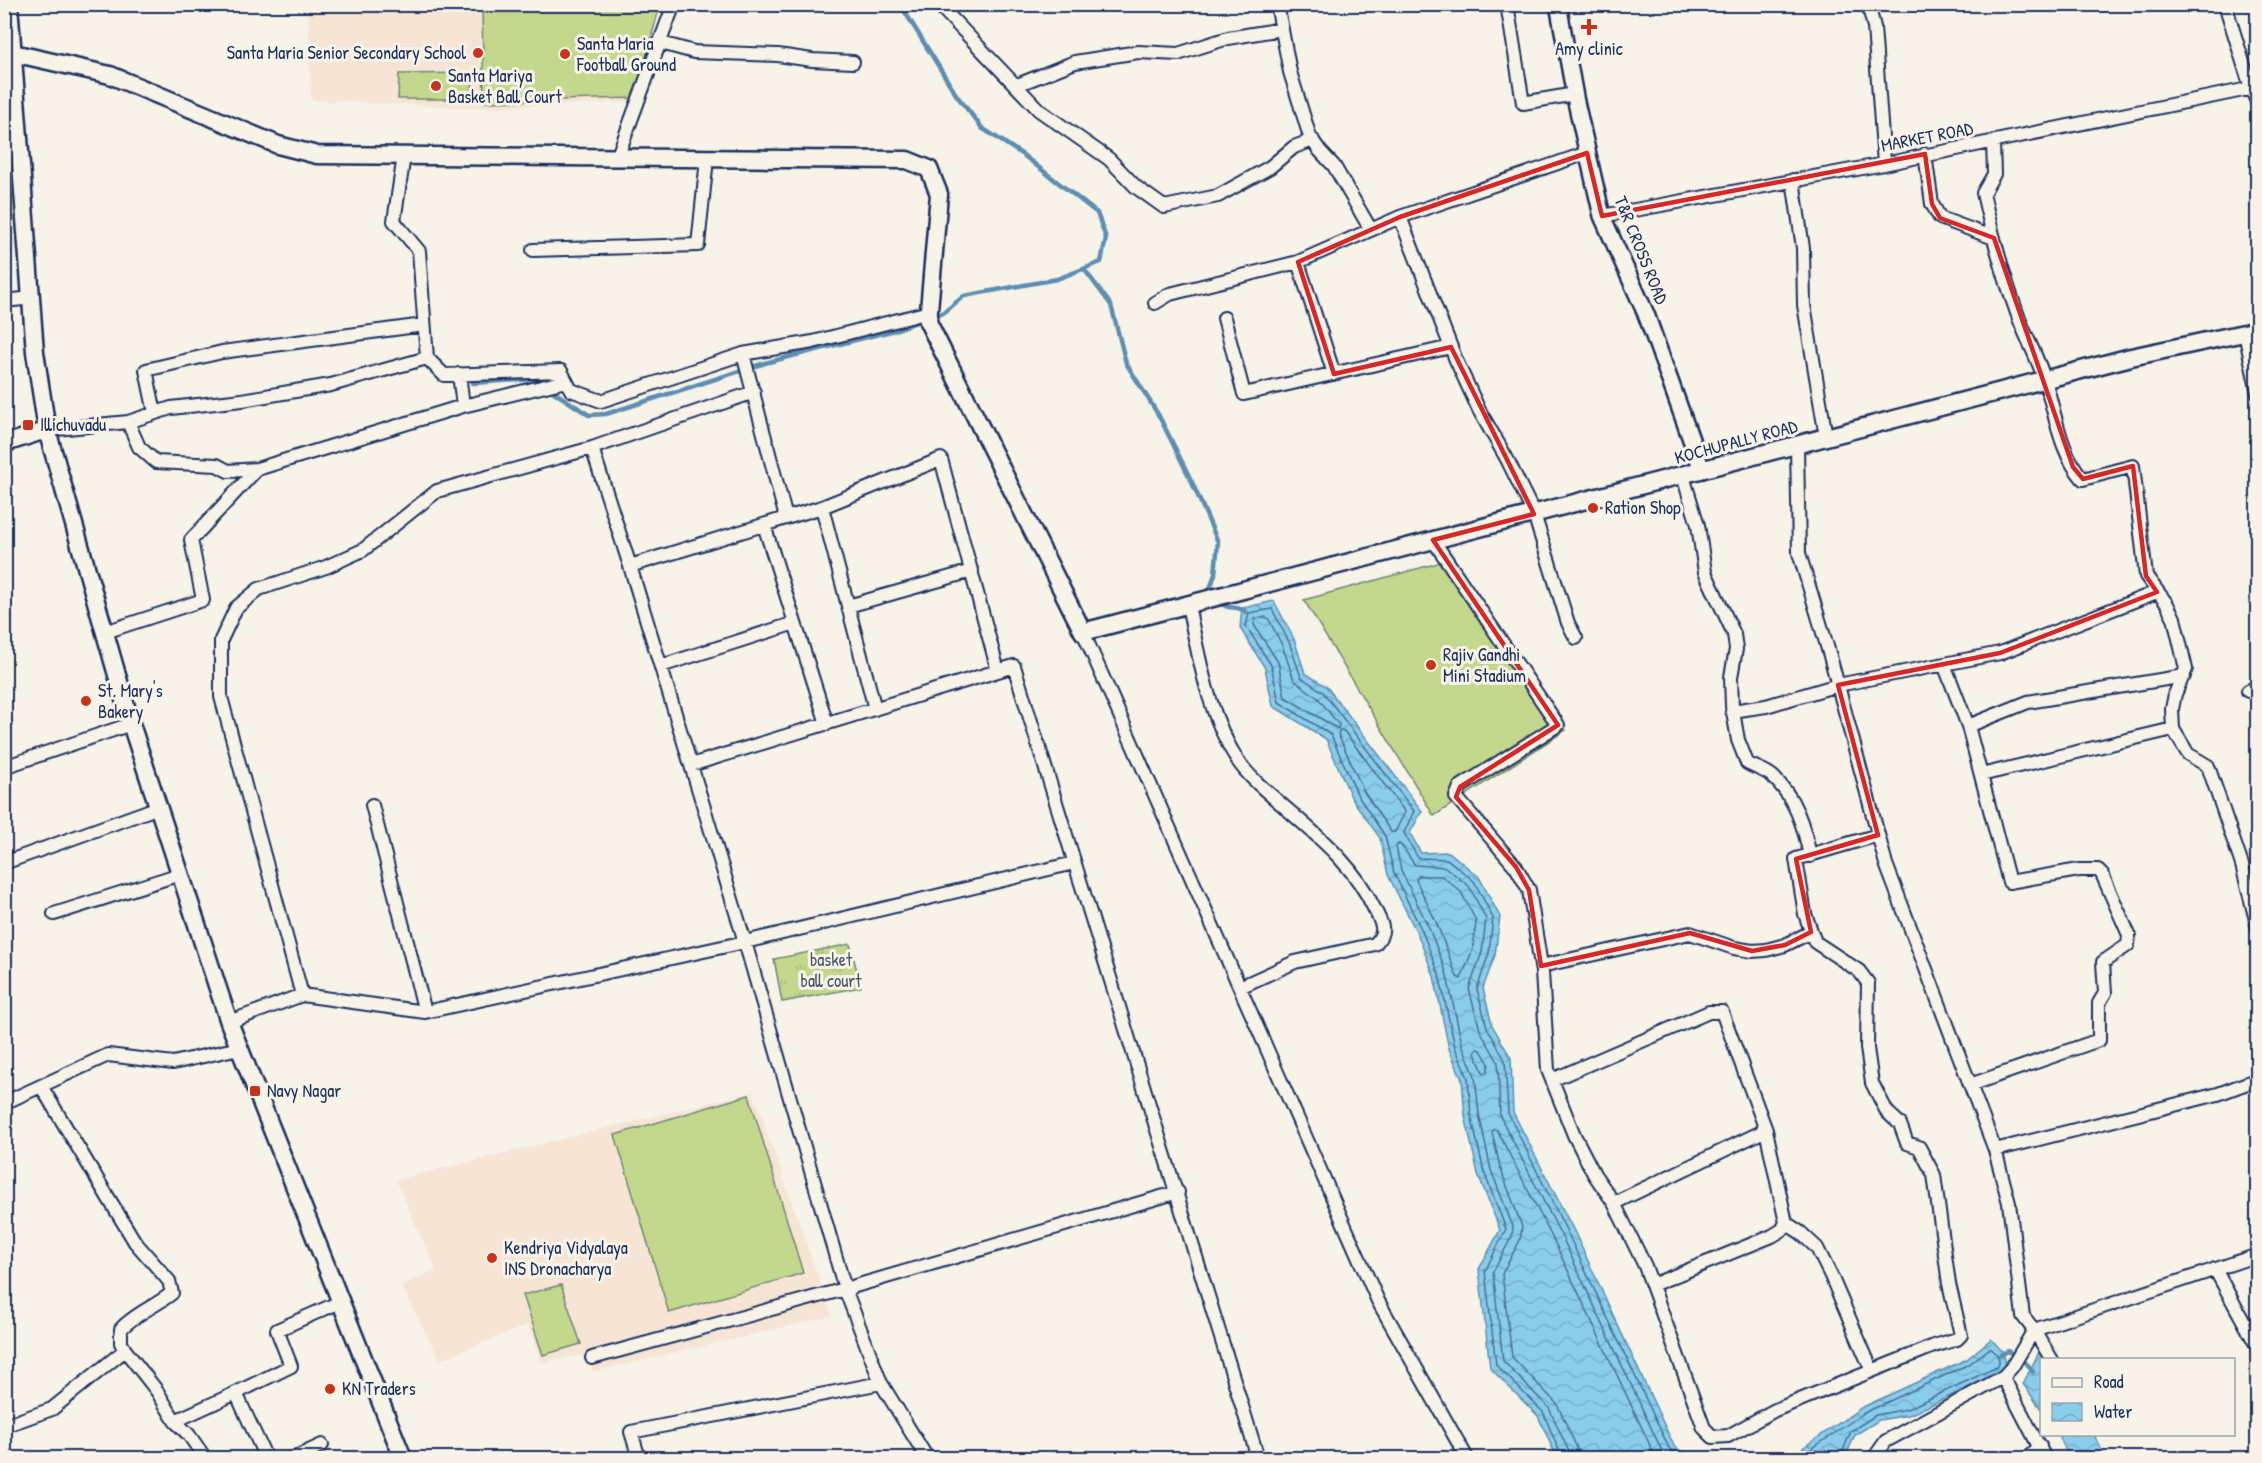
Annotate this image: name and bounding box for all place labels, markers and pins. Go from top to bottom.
marker: Amy clinic [1580,18,1598,36]
place label: Santa Maria Football Ground [576,31,676,77]
place label: Amy clinic [1555,36,1623,61]
place label: Santa Maria Senior Secondary School [227,40,466,65]
marker: Santa Maria Senior Secondary School [471,46,485,60]
marker: Santa Maria Football Ground [558,47,572,61]
place label: Santa Mariya Basket Ball Court [448,63,562,109]
marker: Santa Mariya Basket Ball Court [429,79,443,93]
place label: Illichuvadu [40,412,106,437]
marker: Illichuvadu [21,418,35,432]
place label: Ration Shop [1605,495,1681,520]
marker: Ration Shop [1586,501,1600,515]
place label: Rajiv Gandhi Mini Stadium [1443,642,1526,688]
marker: Rajiv Gandhi Mini Stadium [1424,658,1438,672]
place label: St. Mary's Bakery [98,678,163,724]
marker: St. Mary's Bakery [79,694,93,708]
place label: Navy Nagar [267,1078,341,1103]
marker: Navy Nagar [248,1084,262,1098]
place label: Kendriya Vidyalaya INS Dronacharya [504,1235,628,1281]
marker: Kendriya Vidyalaya INS Dronacharya [485,1251,499,1265]
place label: KN Traders [342,1376,416,1401]
marker: KN Traders [323,1382,337,1396]

